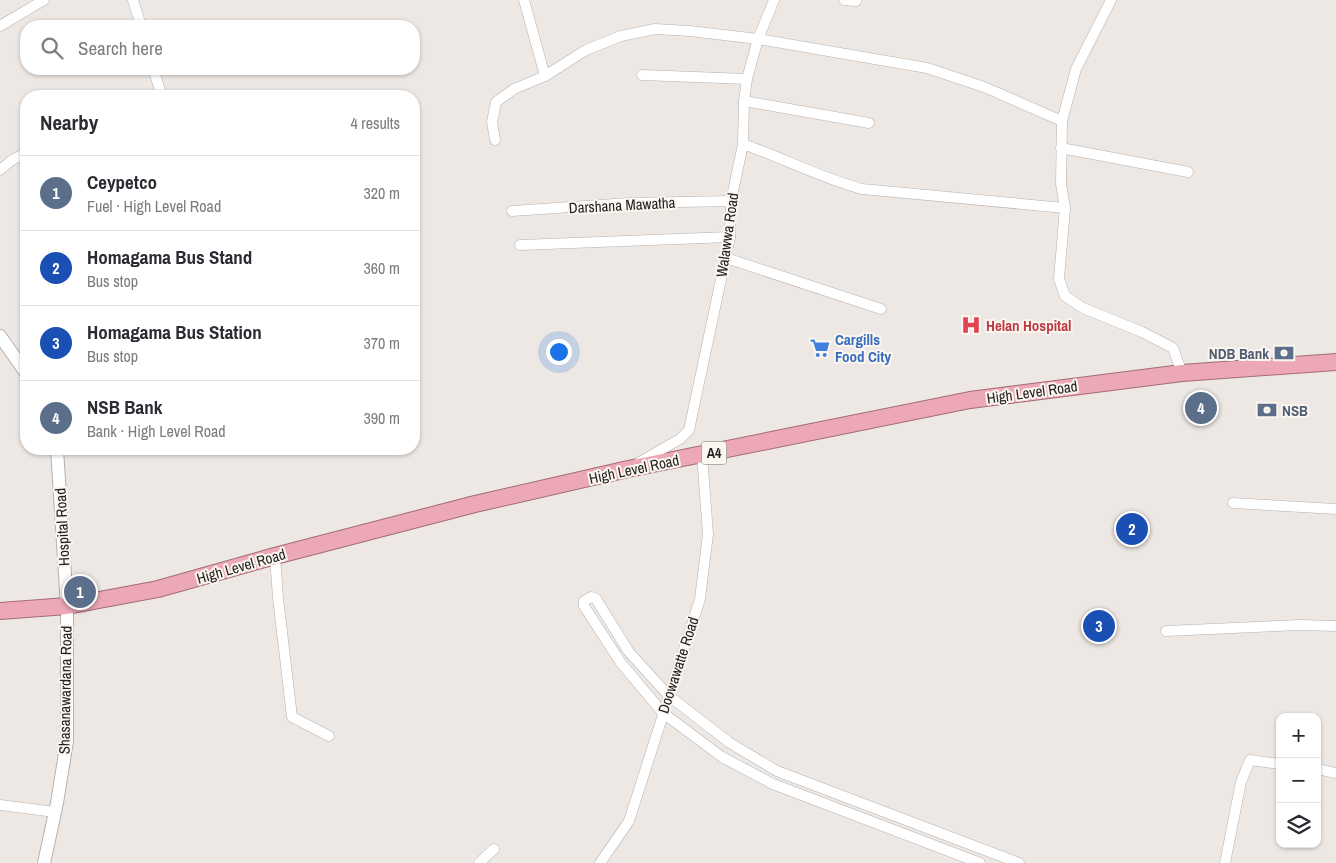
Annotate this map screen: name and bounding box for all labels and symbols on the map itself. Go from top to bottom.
street label: Walawwa Road [711,191,743,279]
street label: Darshana Mawatha [568,192,676,218]
hospital icon: Helan Hospital [960,314,982,336]
place label: Helan Hospital [986,315,1071,336]
place label: Cargills Food City [835,329,891,367]
supermarket icon: Cargills Food City [809,337,831,359]
your location [546,339,572,365]
bank icon: NDB Bank [1273,342,1295,364]
place label: NDB Bank [1209,343,1269,364]
street label: High Level Road [985,375,1079,409]
pin: 4 [1185,389,1217,427]
bank icon: NSB [1256,399,1278,421]
place label: NSB [1282,400,1308,421]
road number: A4 [702,442,726,464]
street label: High Level Road [587,449,681,489]
street label: Hospital Road [49,488,75,566]
pin: 2 [1116,510,1148,548]
street label: High Level Road [194,543,288,589]
pin: 1 [64,573,96,611]
pin: 3 [1083,607,1115,645]
street label: Doowawatte Road [652,614,704,716]
street label: Shasanawardana Road [53,626,77,754]

